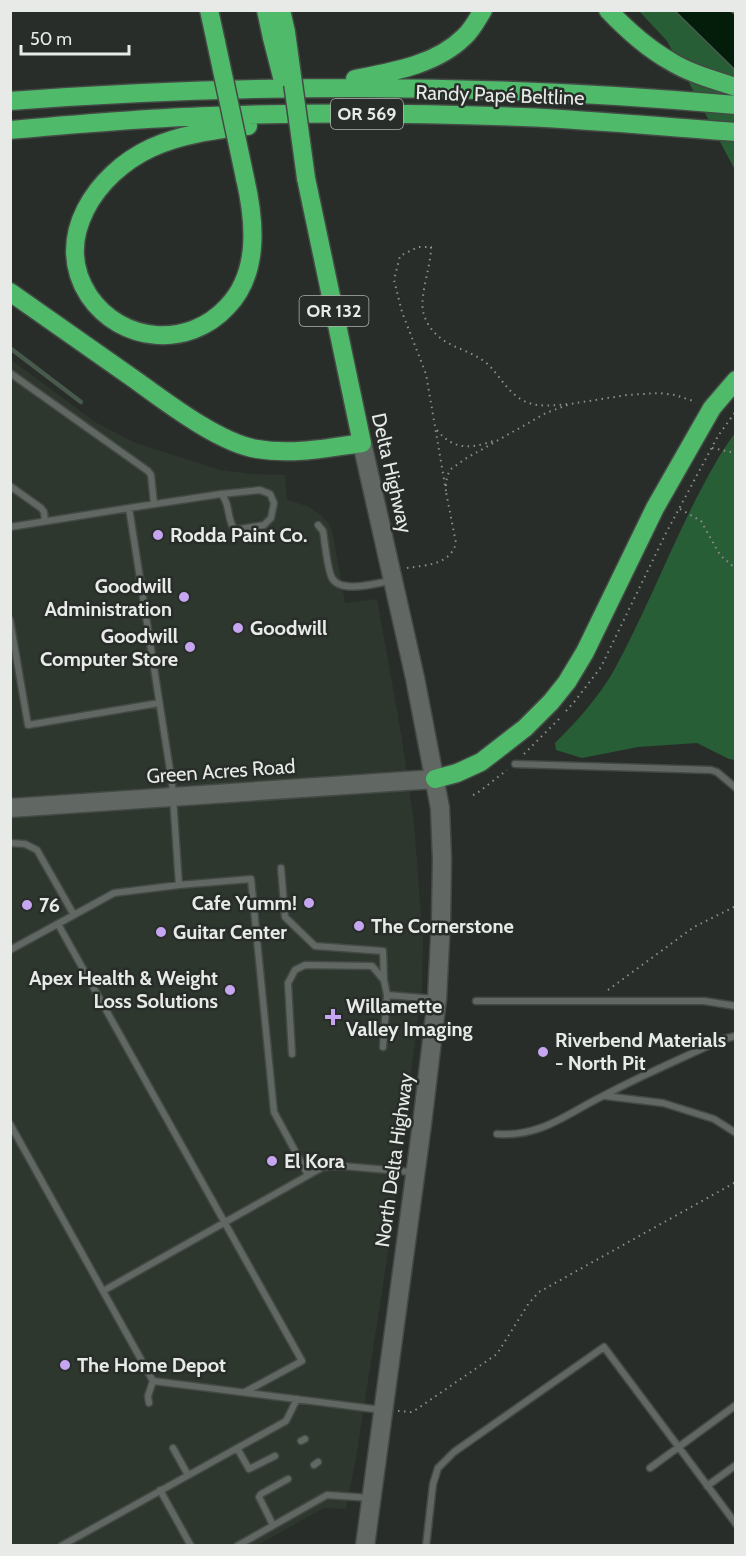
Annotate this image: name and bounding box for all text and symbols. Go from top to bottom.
scale bar [21,18,129,56]
text: 50 m [30,28,72,50]
street label: Randy Papé Beltline [415,80,585,110]
road number: OR 569 [331,99,403,129]
road number: OR 132 [300,296,368,326]
street label: Delta Highway [367,411,417,535]
place label: Rodda Paint Co. [170,523,307,547]
marker: Rodda Paint Co. [151,528,165,542]
place label: Goodwill Administration [45,574,172,621]
marker: Goodwill Administration [177,590,191,604]
place label: Goodwill [250,616,327,640]
marker: Goodwill [231,621,245,635]
place label: Goodwill Computer Store [40,624,178,671]
marker: Goodwill Computer Store [183,640,197,654]
street label: Green Acres Road [146,754,296,788]
place label: Cafe Yumm! [192,891,297,915]
place label: 76 [39,893,60,917]
marker: Cafe Yumm! [302,896,316,910]
marker: 76 [20,898,34,912]
place label: The Cornerstone [371,914,514,938]
marker: The Cornerstone [352,919,366,933]
place label: Guitar Center [173,920,287,944]
marker: Guitar Center [154,925,168,939]
place label: Apex Health & Weight Loss Solutions [29,966,218,1013]
marker: Apex Health & Weight Loss Solutions [223,983,237,997]
place label: Willamette Valley Imaging [346,994,473,1041]
marker: Willamette Valley Imaging [324,1008,342,1026]
place label: Riverbend Materials - North Pit [555,1028,726,1075]
marker: Riverbend Materials - North Pit [536,1045,550,1059]
street label: North Delta Highway [370,1071,418,1249]
place label: El Kora [284,1149,345,1173]
marker: El Kora [265,1154,279,1168]
place label: The Home Depot [77,1353,226,1377]
marker: The Home Depot [58,1358,72,1372]

